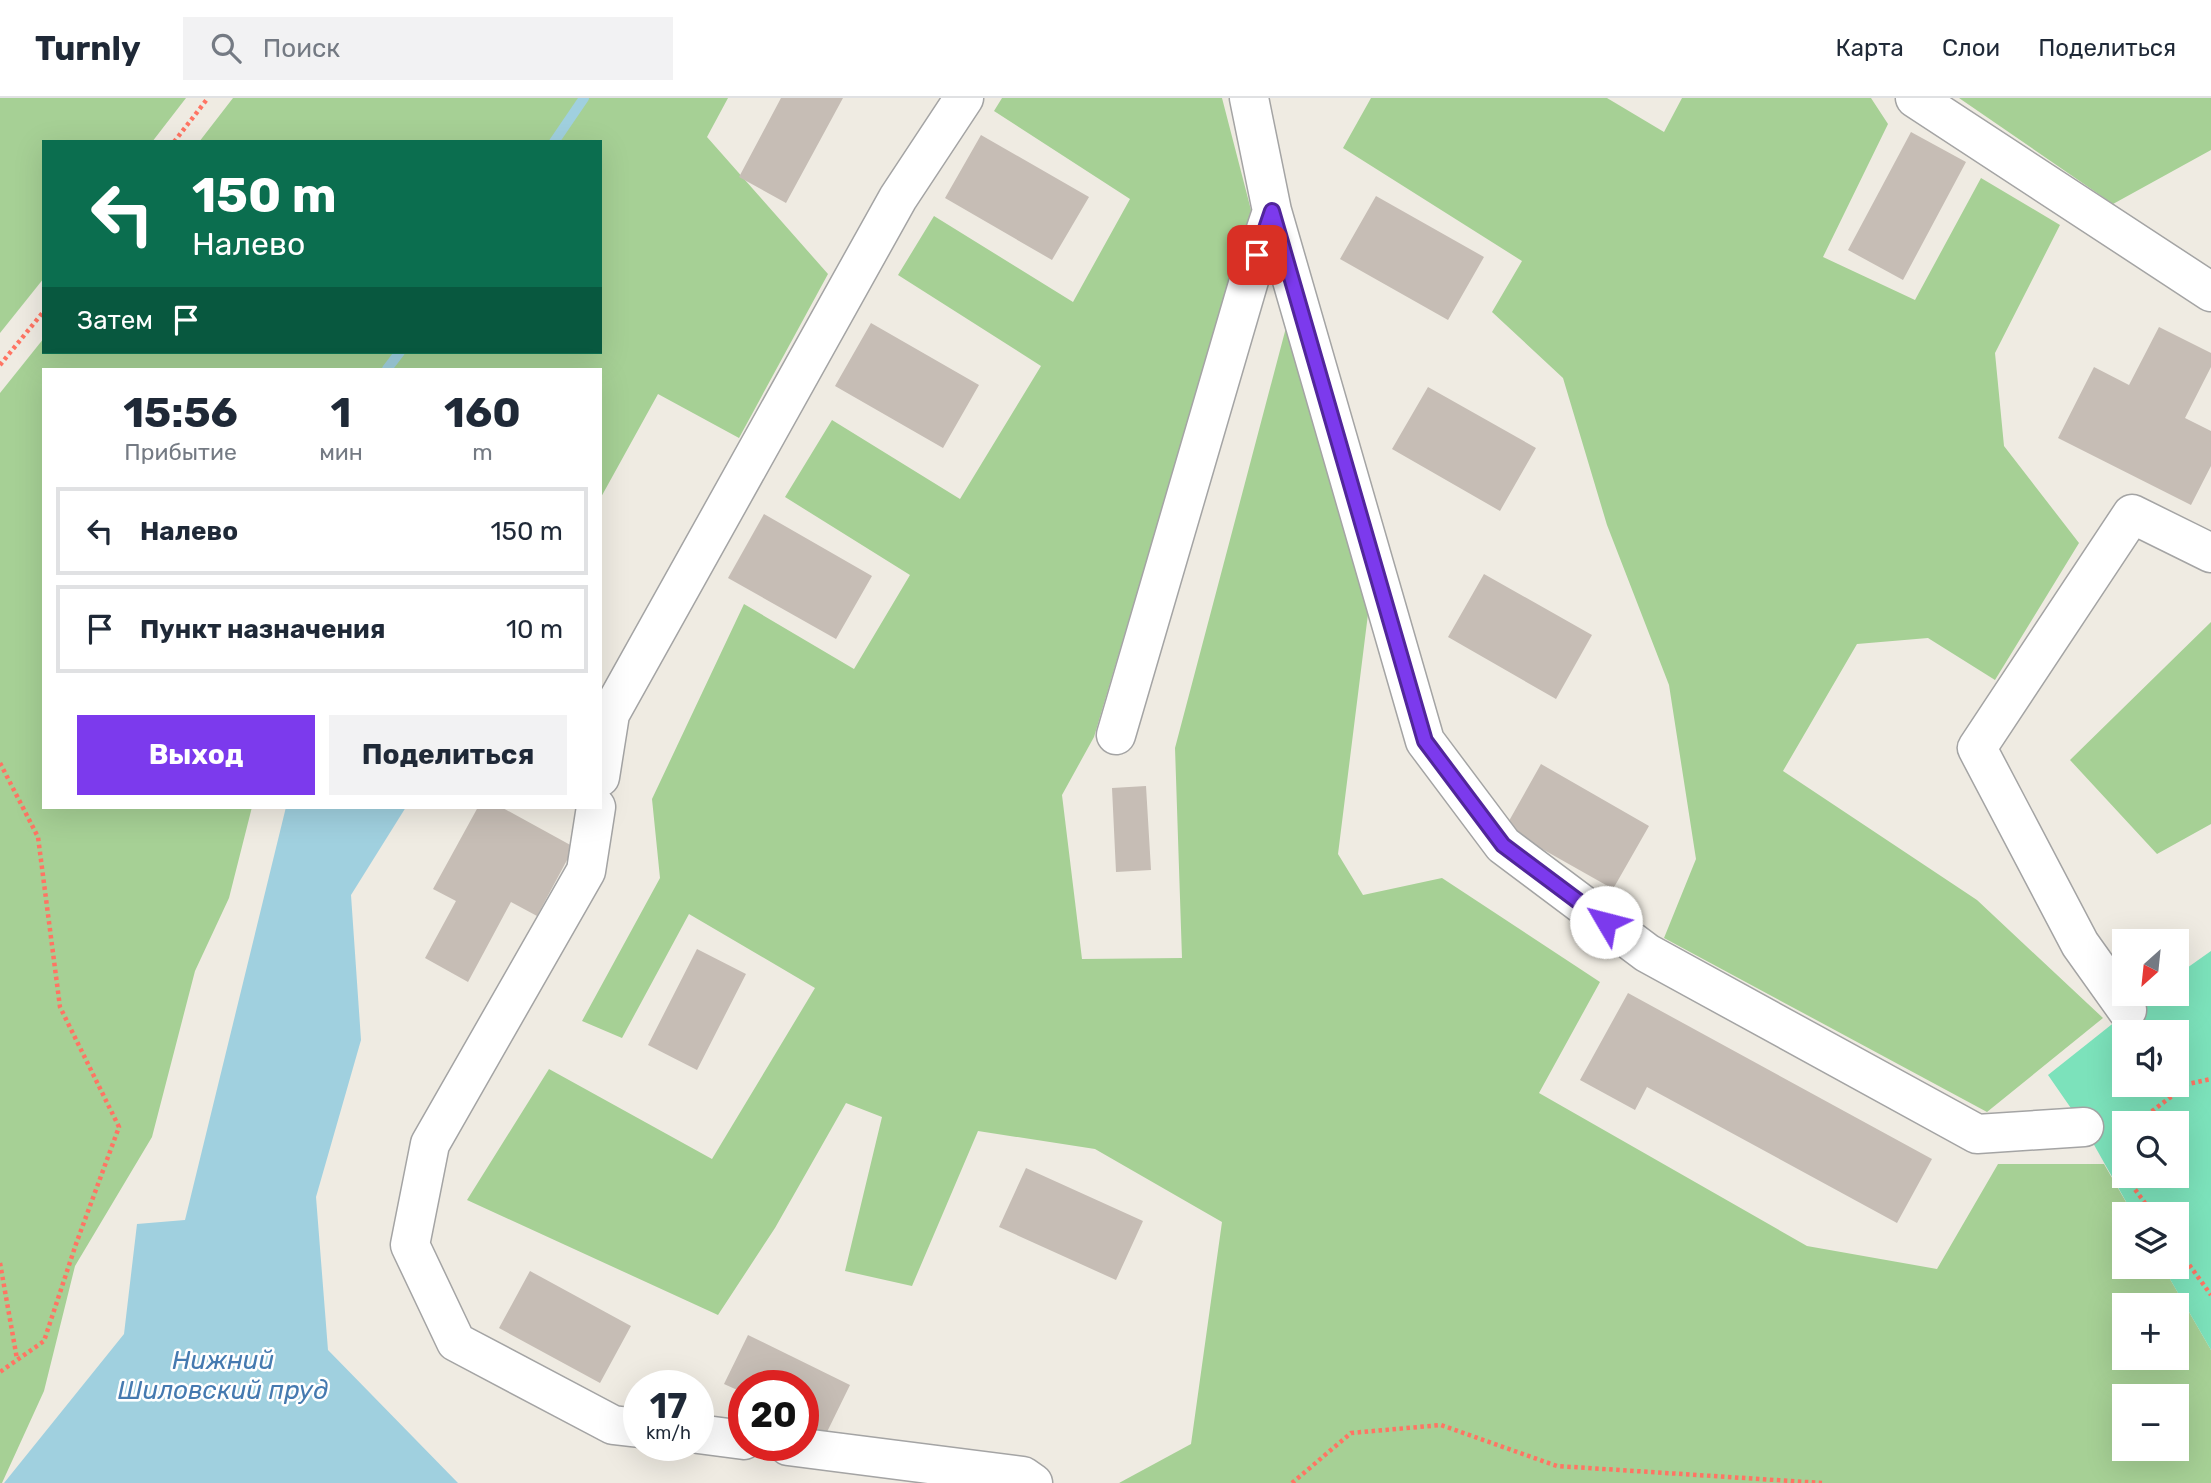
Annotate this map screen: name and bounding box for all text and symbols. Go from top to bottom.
search box [183,17,673,80]
text: Turnly [35,29,141,68]
icon: search [207,29,245,67]
text: Поиск [263,33,340,64]
text: Карта [1835,34,1904,62]
text: Слои [1942,34,2000,62]
text: Поделиться [2038,34,2176,62]
text: 150 m [192,166,337,224]
icon: left [77,168,168,259]
text: Налево [192,225,305,263]
pin [1227,225,1287,285]
icon: arrive [1238,236,1276,274]
icon: arrive [167,301,205,339]
text: Затем [77,305,153,336]
text: 15:56 [123,388,238,438]
text: 1 [331,388,351,438]
text: 160 [444,388,521,438]
text: Прибытие [124,438,237,466]
text: мин [319,438,363,466]
text: m [472,438,493,466]
icon: left [81,512,119,550]
text: Налево [140,516,238,547]
text: 150 m [490,516,563,547]
icon: arrive [81,610,119,648]
text: Пункт назначения [140,614,385,645]
text: 10 m [506,614,563,645]
button: Выход [77,715,315,795]
button: Поделиться [329,715,567,795]
position arrow [1569,885,1643,959]
north arrow [2112,929,2189,1006]
map controls [2112,929,2189,1461]
button: sound [2112,1020,2189,1097]
button: search [2112,1111,2189,1188]
button: layers [2112,1202,2189,1279]
button: + [2112,1293,2189,1370]
water label: Нижний Шиловский пруд [118,1345,328,1406]
speed limit sign: 20 [728,1370,819,1461]
button: − [2112,1384,2189,1461]
text: 17 [650,1385,687,1427]
text: km/h [646,1422,691,1444]

